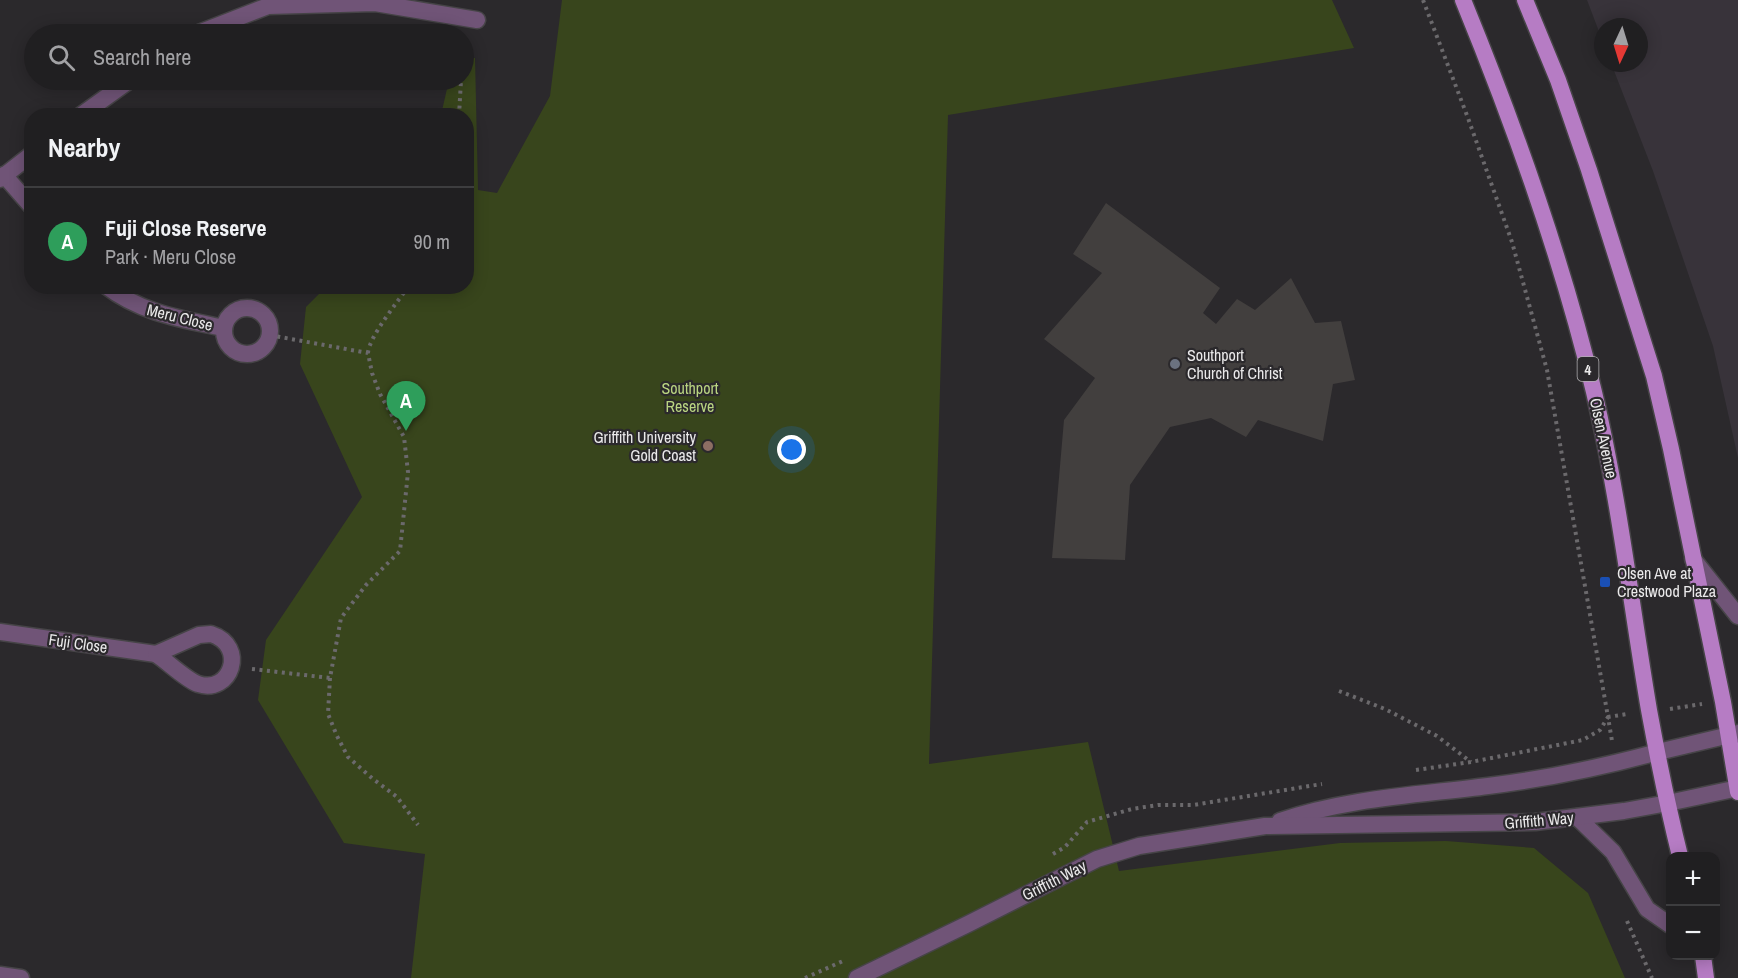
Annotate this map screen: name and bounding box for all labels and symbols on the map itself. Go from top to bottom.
north arrow [1594,18,1648,72]
street label: Meru Close [145,298,215,336]
place label: Southport Church of Christ [1187,344,1283,384]
marker: Southport Church of Christ [1168,357,1182,371]
road number: 4 [1578,357,1598,381]
park label: Southport Reserve [662,377,719,417]
pin: A [386,382,426,431]
street label: Olsen Avenue [1585,396,1623,480]
place label: Griffith University Gold Coast [593,426,696,466]
your location [777,435,806,464]
marker: Griffith University Gold Coast [701,439,715,453]
place label: Olsen Ave at Crestwood Plaza [1617,562,1717,602]
marker: Olsen Ave at Crestwood Plaza [1598,575,1612,589]
street label: Fuji Close [47,628,109,658]
street label: Griffith Way [1504,806,1575,834]
street label: Griffith Way [1018,854,1090,906]

